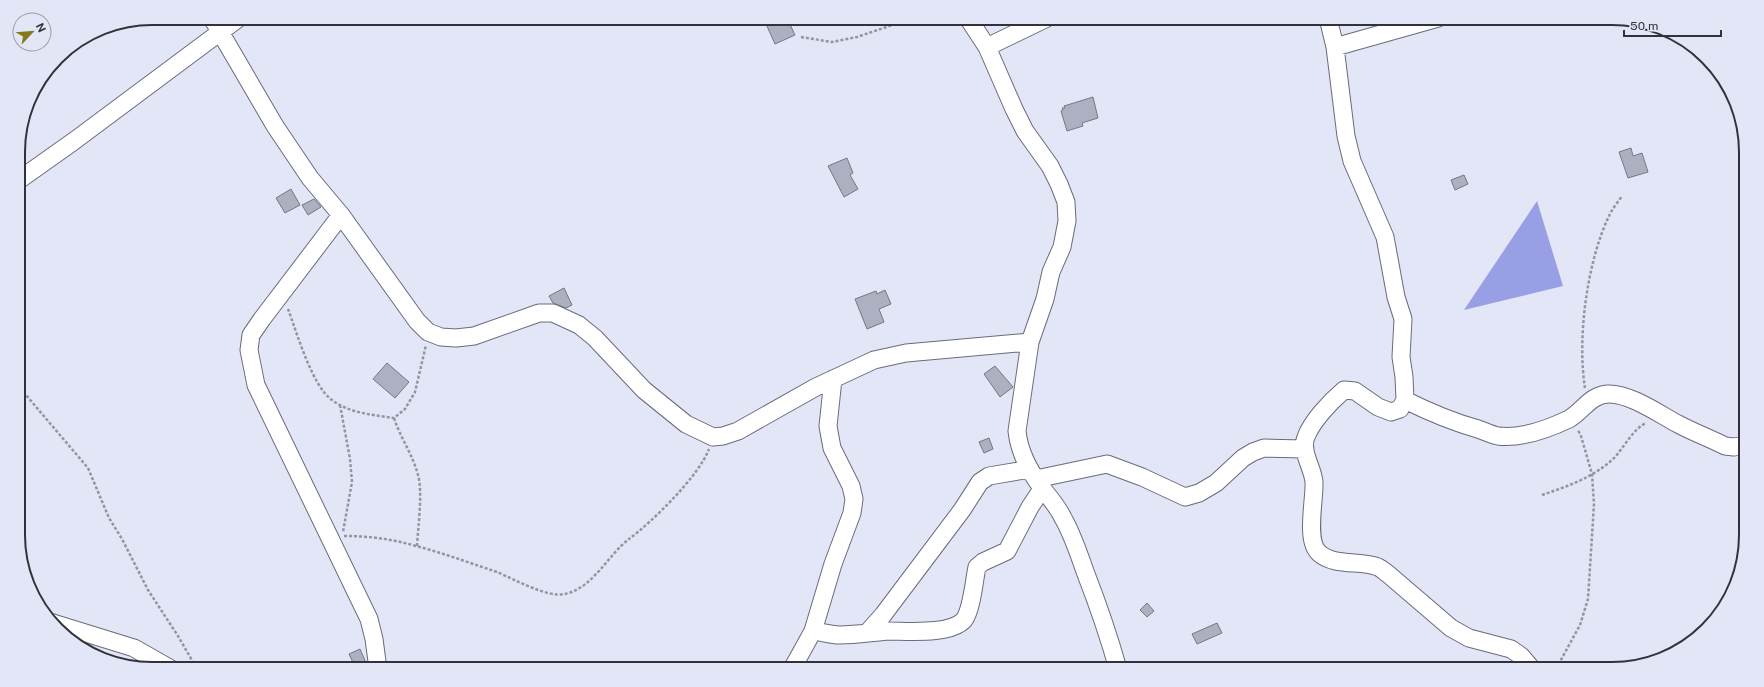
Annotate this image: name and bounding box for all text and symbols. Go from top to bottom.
north arrow [12,12,52,52]
scale bar [1624,12,1721,38]
text: 50 m [1630,19,1658,33]
text: N [34,21,48,34]

